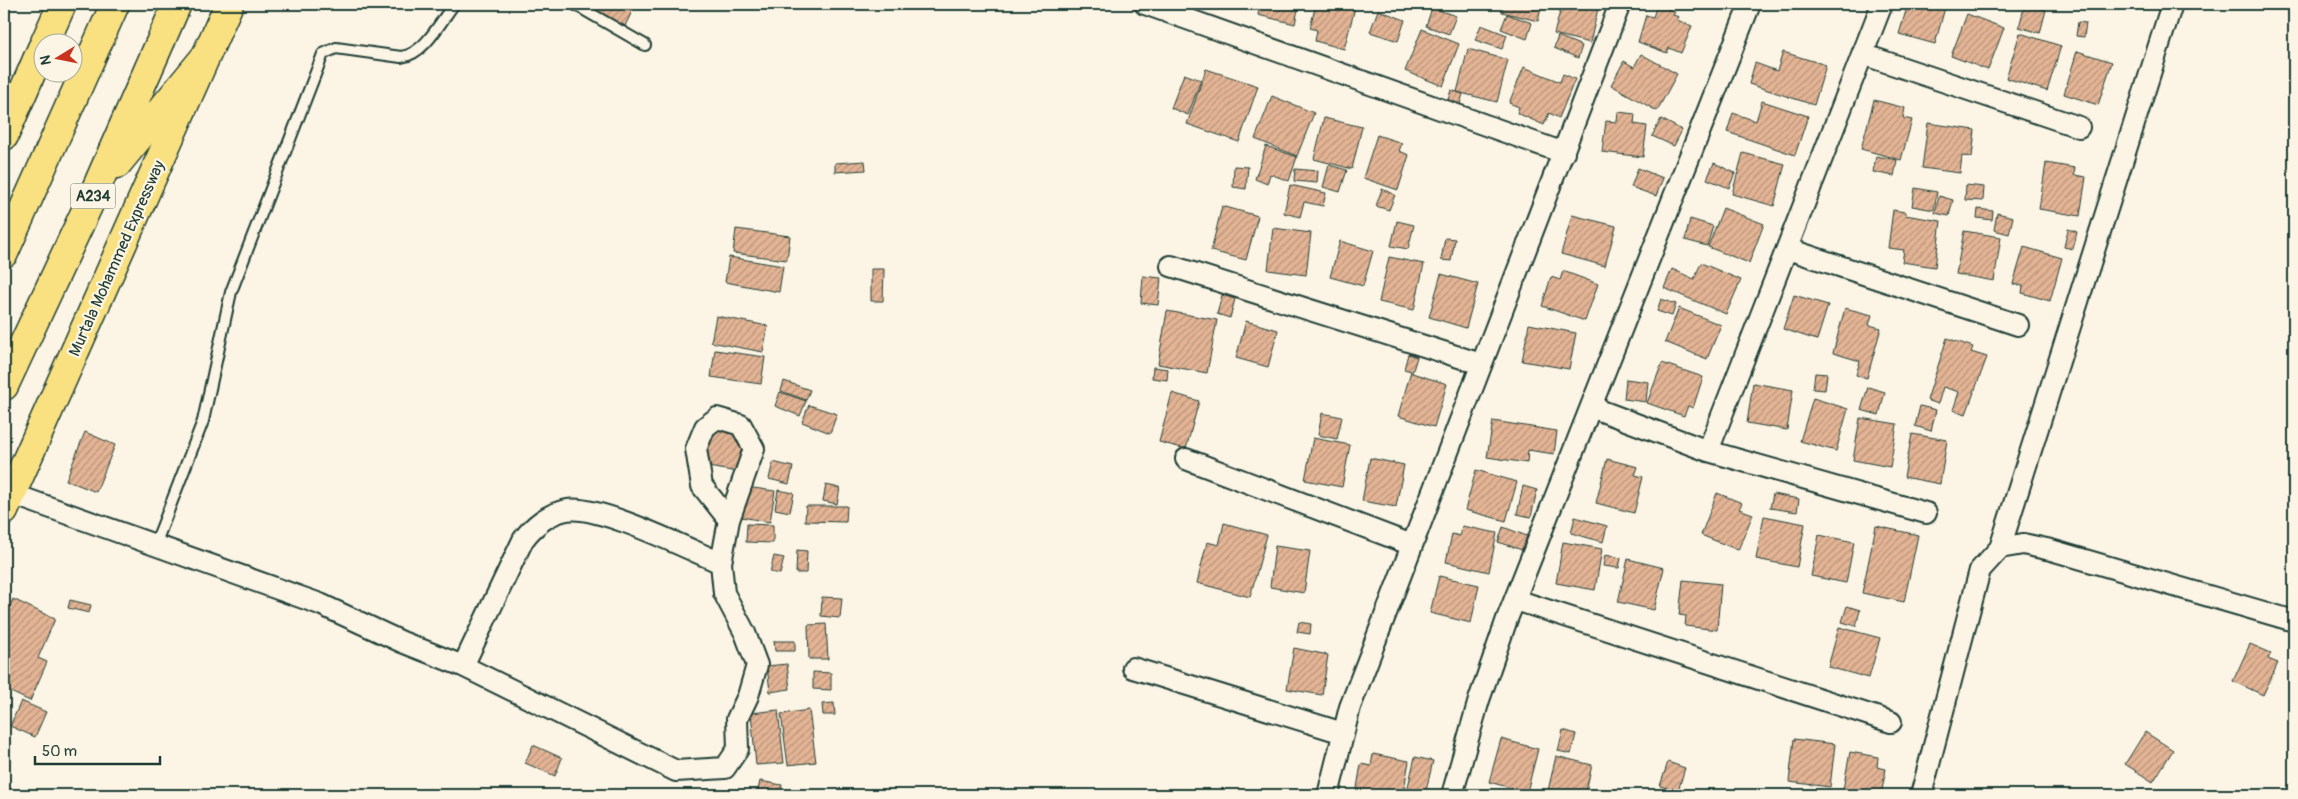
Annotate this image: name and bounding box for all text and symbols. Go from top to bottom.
north arrow [32,32,82,82]
text: N [36,54,55,66]
street label: Murtala Mohammed Expressway [65,157,169,359]
road number: A234 [70,184,116,208]
scale bar [35,734,160,766]
text: 50 m [42,742,77,761]

